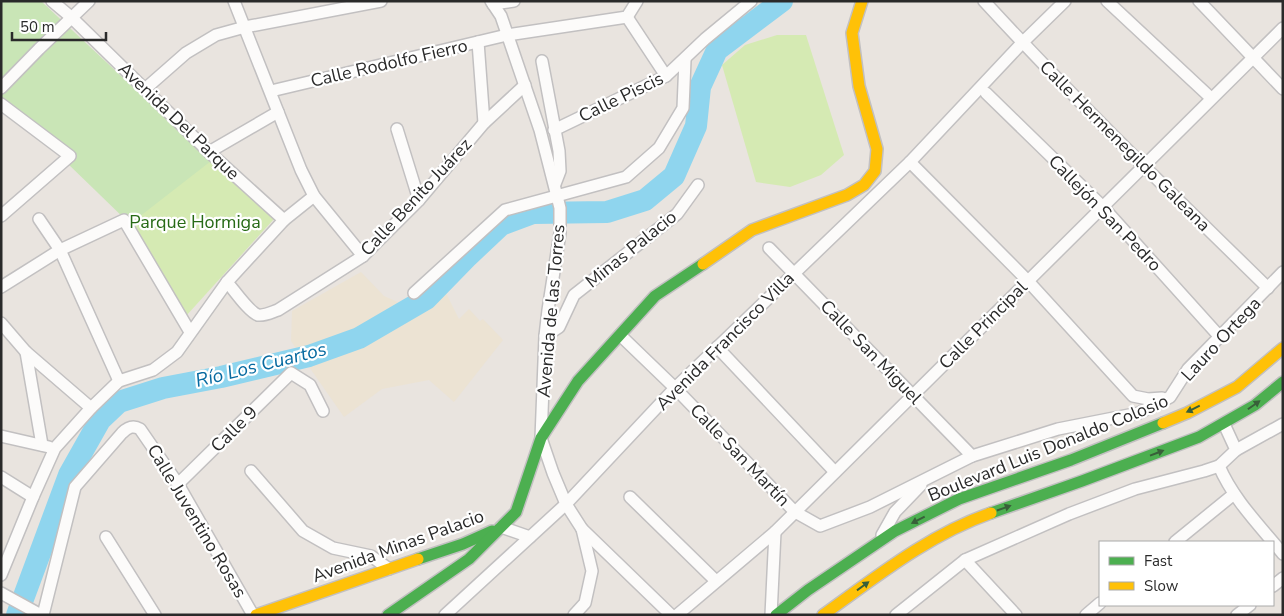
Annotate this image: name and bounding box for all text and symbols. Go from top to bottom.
scale bar [12,10,106,42]
text: 50 m [20,17,55,37]
street label: Calle Rodolfo Fierro [308,33,470,93]
street label: Calle Hermenegildo Galeana [1034,55,1216,237]
street label: Avenida Del Parque [113,57,245,185]
street label: Calle Piscis [575,66,667,128]
street label: Calle Benito Juárez [355,133,477,261]
street label: Callejón San Pedro [1043,149,1167,277]
street label: Minas Palacio [581,205,681,293]
park label: Parque Hormiga [129,210,261,234]
street label: Avenida de las Torres [531,223,571,399]
street label: Avenida Francisco Villa [650,266,800,416]
street label: Calle Principal [933,275,1033,375]
street label: Lauro Ortega [1176,292,1266,386]
street label: Calle San Miguel [815,294,928,410]
water label: Río Los Cuartos [193,336,329,394]
street label: Boulevard Luis Donaldo Colosio [924,389,1172,507]
street label: Calle San Martín [685,398,795,512]
street label: Calle 9 [205,400,263,458]
one-way arrow [1247,400,1261,410]
one-way arrow [1186,405,1200,413]
street label: Calle Juventino Rosas [142,440,252,602]
one-way arrow [1150,448,1164,456]
street label: Avenida Minas Palacio [309,504,487,588]
one-way arrow [997,504,1012,512]
one-way arrow [911,516,925,524]
legend [1099,541,1274,606]
text: Fast [1144,551,1173,571]
text: Slow [1144,576,1179,596]
one-way arrow [856,581,869,591]

